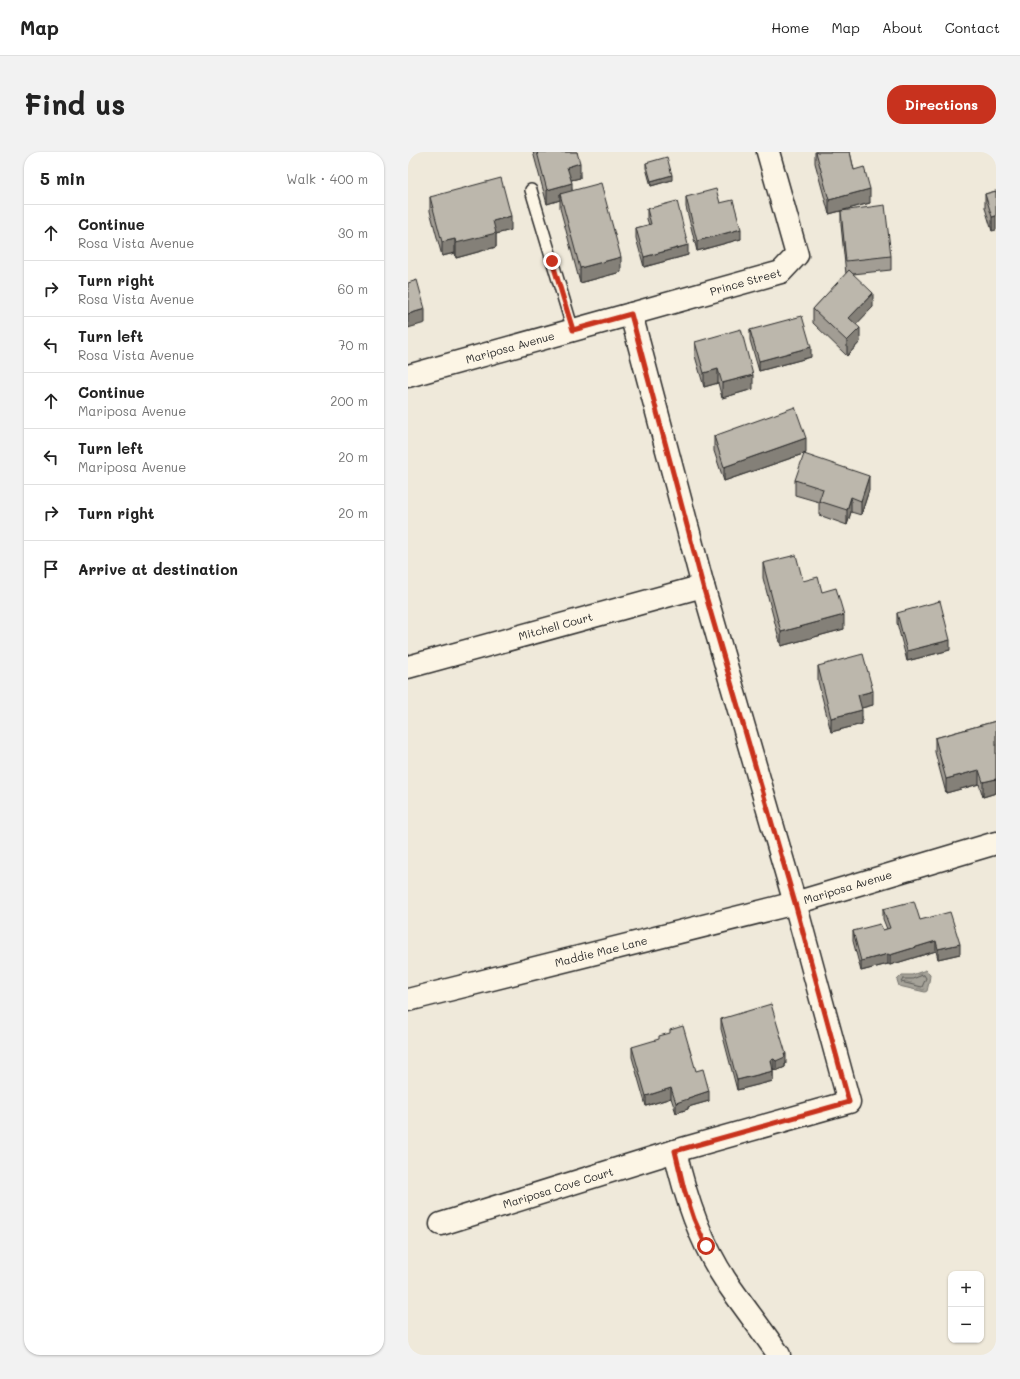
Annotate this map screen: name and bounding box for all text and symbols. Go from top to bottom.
text: Map [20,15,59,40]
text: Home [771,18,809,37]
text: Map [831,18,860,37]
text: About [882,18,923,37]
text: Contact [945,18,1000,37]
button: Directions [887,85,996,124]
text: Find us [24,86,125,122]
text: 5 min [40,167,85,189]
text: Walk · 400 m [286,170,368,187]
text: Continue [78,214,145,234]
icon: ahead [40,222,62,244]
text: 30 m [338,224,368,241]
text: Rosa Vista Avenue [78,234,194,251]
route end [543,252,561,270]
street label: Prince Street [708,264,783,299]
text: Turn right [78,270,155,290]
icon: right [40,278,62,300]
text: 60 m [338,280,368,297]
text: Rosa Vista Avenue [78,290,194,307]
text: Turn left [78,326,143,346]
street label: Mariposa Avenue [464,328,556,367]
icon: left [40,334,62,356]
text: 70 m [338,336,368,353]
text: Rosa Vista Avenue [78,346,194,363]
text: Continue [78,382,145,402]
icon: ahead [40,390,62,412]
text: 200 m [330,392,368,409]
text: Mariposa Avenue [78,402,186,419]
text: Turn left [78,438,143,458]
icon: left [40,446,62,468]
text: 20 m [338,448,368,465]
text: Mariposa Avenue [78,458,186,475]
icon: right [40,502,62,524]
text: Turn right [78,503,155,523]
text: 20 m [338,504,368,521]
icon: arrive [40,558,62,580]
text: Arrive at destination [78,559,238,579]
street label: Mitchell Court [517,609,594,643]
street label: Mariposa Avenue [802,866,894,907]
street label: Maddie Mae Lane [553,932,649,970]
street label: Mariposa Cove Court [501,1164,615,1211]
route start [697,1237,715,1255]
map controls [948,1271,984,1343]
button: + [948,1271,984,1307]
button: − [948,1307,984,1343]

